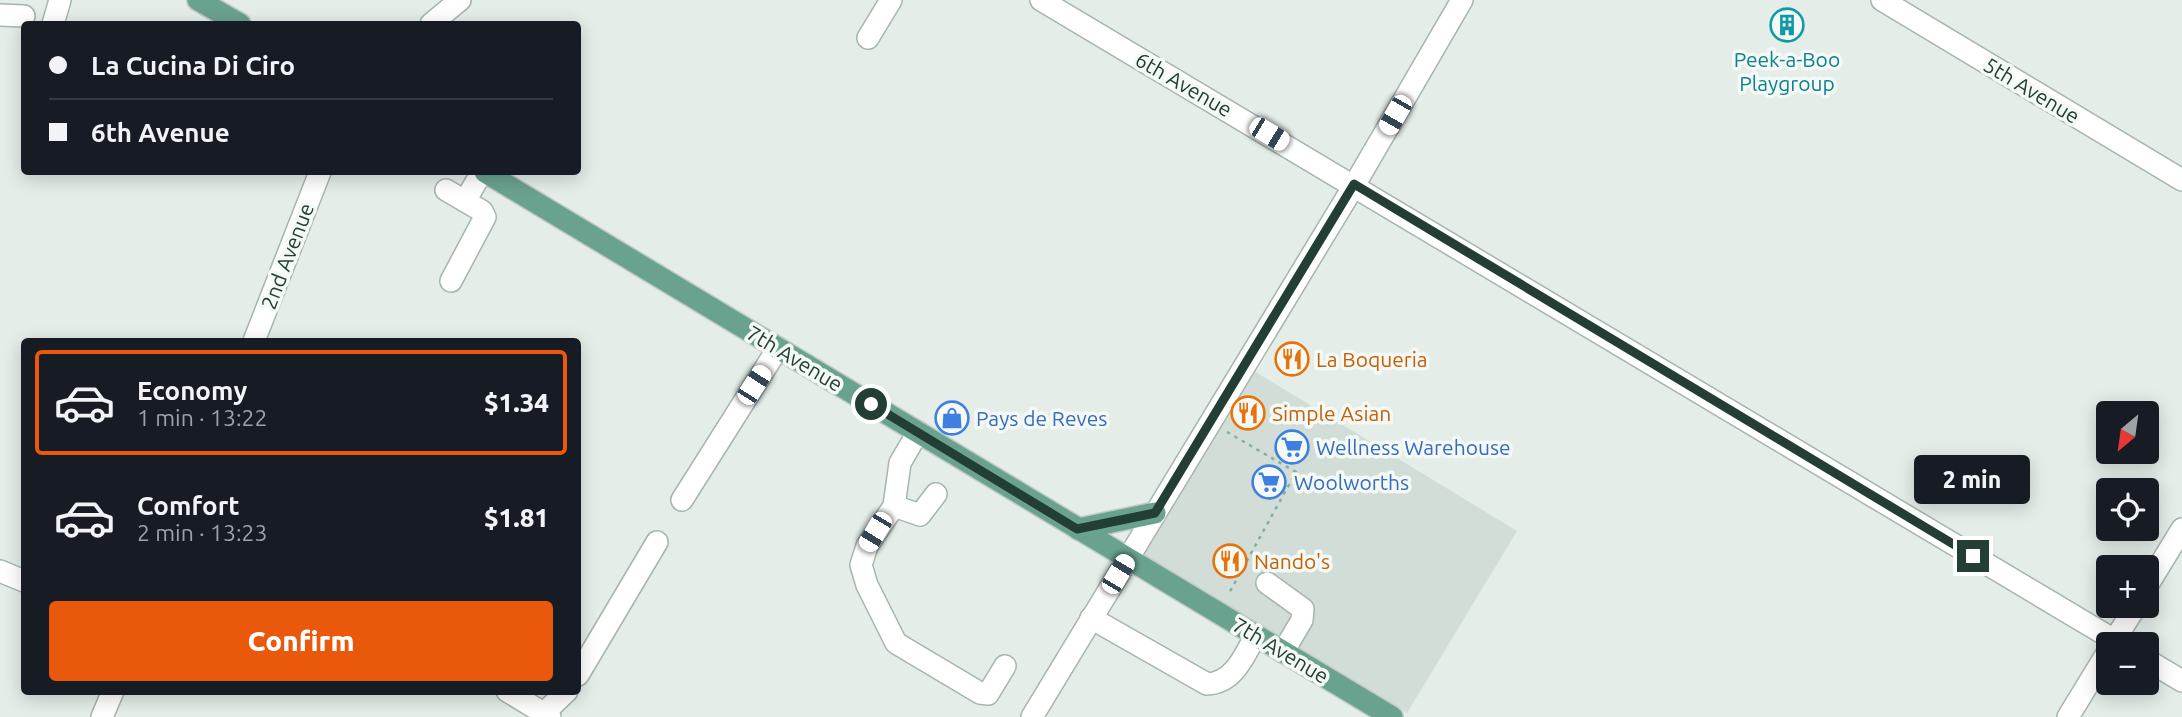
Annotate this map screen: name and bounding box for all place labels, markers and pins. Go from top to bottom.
building icon: Peek-a-Boo Playgroup [1768,6,1806,44]
place label: Peek-a-Boo Playgroup [1734,47,1840,95]
restaurant icon: La Boqueria [1273,340,1311,378]
place label: La Boqueria [1316,347,1428,371]
restaurant icon: Simple Asian [1229,394,1267,432]
shop icon: Pays de Reves [933,399,971,437]
place label: Simple Asian [1272,401,1391,425]
place label: Pays de Reves [976,406,1107,430]
supermarket icon: Wellness Warehouse [1273,428,1311,466]
place label: Wellness Warehouse [1316,435,1511,459]
supermarket icon: Woolworths [1250,463,1288,501]
place label: Woolworths [1294,470,1409,494]
restaurant icon: Nando's [1211,542,1249,580]
place label: Nando's [1254,549,1330,573]

